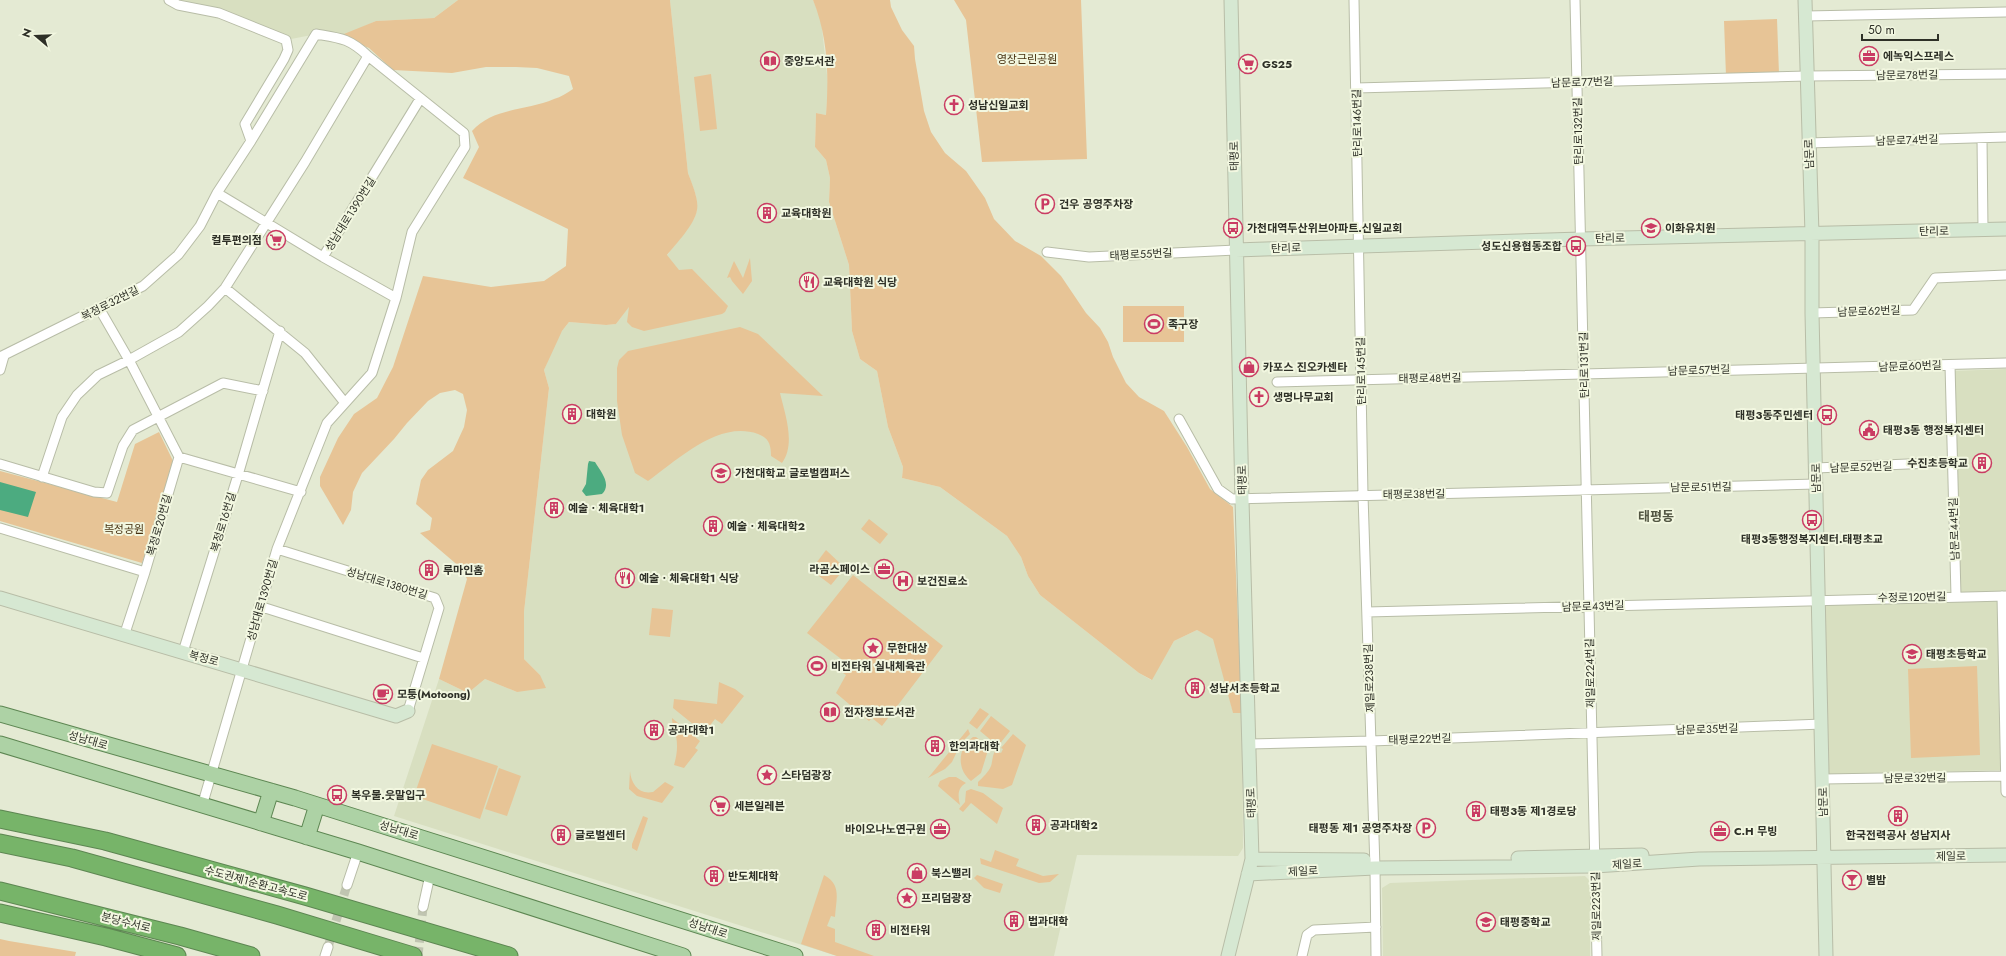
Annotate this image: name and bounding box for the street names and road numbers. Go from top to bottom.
street label: 남문로78번길 [1876,66,1938,84]
street label: 남문로77번길 [1551,73,1613,91]
street label: 탄리로146번길 [1348,89,1366,157]
street label: 탄리로132번길 [1569,97,1587,165]
street label: 남문로74번길 [1875,131,1939,149]
street label: 남문로 [1800,139,1818,169]
street label: 태평로 [1226,141,1242,171]
street label: 성남대로1390번길 [321,174,379,254]
street label: 탄리로 [1919,223,1949,239]
street label: 탄리로 [1595,230,1625,246]
street label: 탄리로 [1271,239,1301,257]
street label: 태평로55번길 [1109,244,1173,264]
street label: 복정로32번길 [78,282,142,324]
street label: 남문로62번길 [1837,302,1901,320]
street label: 탄리로131번길 [1575,332,1593,398]
street label: 탄리로145번길 [1352,337,1370,405]
street label: 남문로60번길 [1878,357,1942,375]
street label: 남문로57번길 [1667,361,1731,379]
street label: 태평로48번길 [1398,369,1462,387]
street label: 남문로52번길 [1829,458,1893,476]
street label: 남문로 [1808,463,1824,493]
street label: 태평로 [1234,465,1250,495]
street label: 남문로51번길 [1670,478,1732,496]
street label: 태평로38번길 [1383,485,1445,503]
street label: 복정로16번길 [206,490,240,554]
street label: 복정로20번길 [143,492,175,558]
street label: 남문로44번길 [1945,497,1963,561]
street label: 성남대로1390번길 [243,557,281,643]
street label: 성남대로1380번길 [344,563,430,603]
street label: 수정로120번길 [1878,588,1946,606]
street label: 남문로43번길 [1561,597,1625,615]
street label: 제일로224번길 [1581,638,1599,708]
street label: 제일로238번길 [1360,643,1378,713]
street label: 복정로 [187,646,221,670]
street label: 남문로35번길 [1675,720,1739,738]
street label: 성남대로 [66,727,110,753]
street label: 태평로22번길 [1388,730,1452,748]
street label: 남문로32번길 [1883,769,1947,787]
street label: 남문로 [1815,787,1831,817]
street label: 태평로 [1242,788,1260,818]
street label: 성남대로 [377,816,421,844]
street label: 제일로 [1936,848,1966,864]
street label: 제일로 [1611,855,1643,873]
street label: 수도권제1순환고속도로 [203,862,309,904]
street label: 제일로 [1287,862,1319,880]
street label: 제일로223번길 [1587,871,1605,941]
street label: 분당수서로 [100,908,152,936]
street label: 성남대로 [686,914,730,942]

